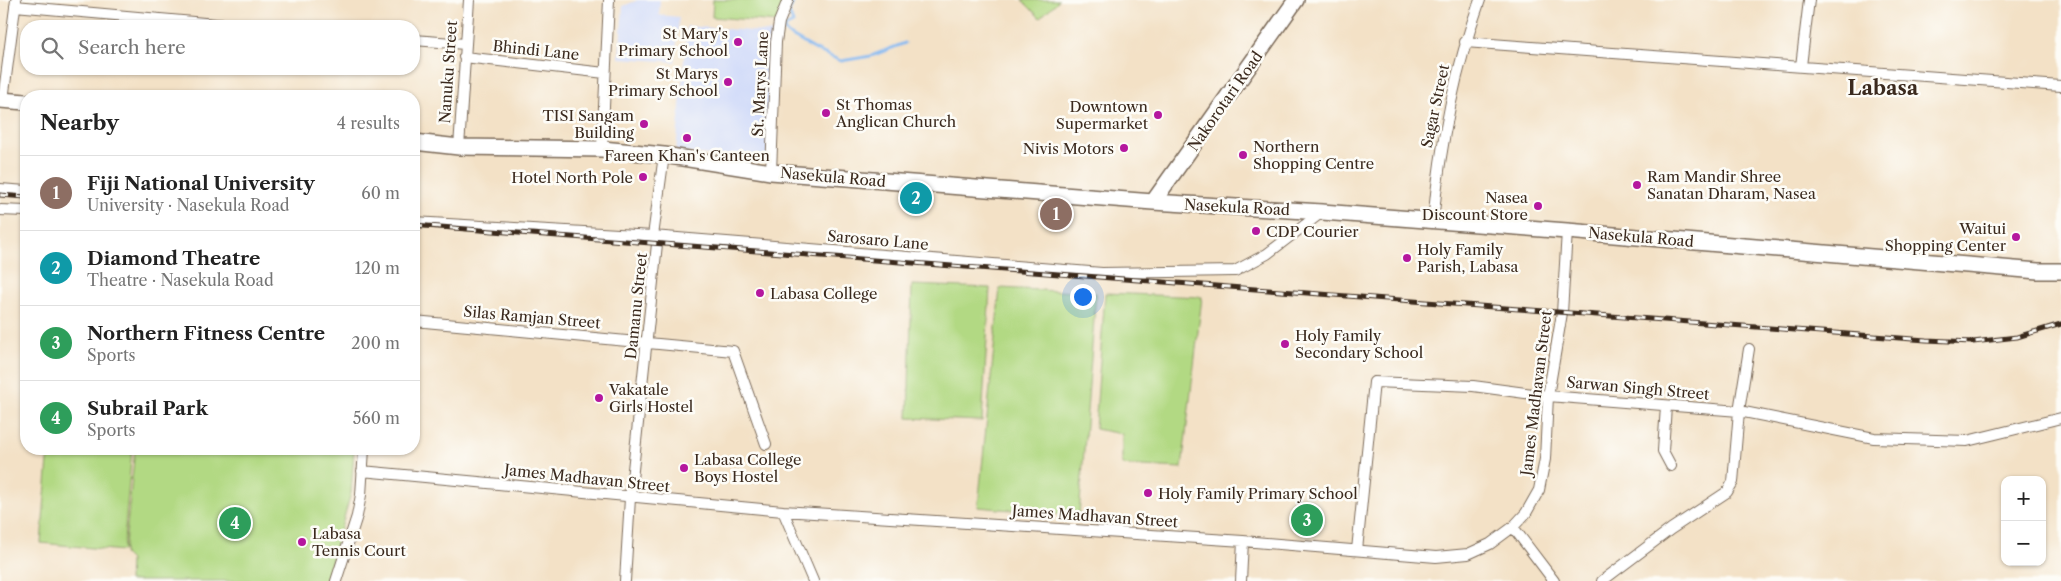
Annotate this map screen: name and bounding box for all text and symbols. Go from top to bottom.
street label: Nanuku Street [435,19,461,124]
search box [20,20,420,75]
place label: St Mary's Primary School [618,24,729,60]
street label: St. Marys Lane [748,31,772,137]
icon: search [38,34,66,62]
text: Search here [78,36,186,59]
street label: Bhindi Lane [492,36,580,64]
marker: St Mary's Primary School [732,36,744,48]
street label: Nakorotari Road [1183,47,1267,155]
street label: Sagar Street [1417,62,1453,150]
place label: St Marys Primary School [608,64,719,100]
marker: St Marys Primary School [722,76,734,88]
district label: Labasa [1848,76,1919,100]
place label: St Thomas Anglican Church [835,95,957,131]
place label: Downtown Supermarket [1056,97,1149,133]
place label: TISI Sangam Building [543,106,634,142]
marker: St Thomas Anglican Church [820,107,832,119]
marker: Downtown Supermarket [1152,109,1164,121]
text: Nearby [40,110,119,135]
text: 4 results [337,113,400,133]
marker: TISI Sangam Building [638,118,650,130]
marker: Fareen Khan's Canteen [681,132,693,144]
place label: Northern Shopping Centre [1253,137,1374,173]
place label: Nivis Motors [1023,139,1114,158]
marker: Nivis Motors [1118,142,1130,154]
place label: Fareen Khan's Canteen [604,146,770,165]
marker: Northern Shopping Centre [1237,149,1249,161]
street label: Nasekula Road [779,163,887,191]
place label: Ram Mandir Shree Sanatan Dharam, Nasea [1647,167,1816,203]
place label: Hotel North Pole [511,168,633,187]
marker: Hotel North Pole [637,171,649,183]
text: Fiji National University [87,172,315,195]
pin: 2 [900,179,932,217]
marker: Ram Mandir Shree Sanatan Dharam, Nasea [1631,179,1643,191]
text: 1 [52,183,60,203]
text: 60 m [361,183,400,203]
place label: Nasea Discount Store [1422,188,1528,224]
text: University · Nasekula Road [87,195,290,215]
pin: 1 [1040,195,1072,233]
street label: Nasekula Road [1184,195,1290,219]
marker: Nasea Discount Store [1532,200,1544,212]
place label: Waitui Shopping Center [1885,219,2007,255]
place label: CDP Courier [1266,222,1359,241]
street label: Nasekula Road [1587,223,1695,251]
marker: CDP Courier [1250,225,1262,237]
street label: Sarosaro Lane [827,226,929,254]
marker: Waitui Shopping Center [2010,231,2022,243]
place label: Holy Family Parish, Labasa [1417,240,1519,276]
text: Diamond Theatre [87,247,260,270]
street label: Damanu Street [621,251,651,360]
marker: Holy Family Parish, Labasa [1401,252,1413,264]
text: 2 [51,258,61,278]
text: 120 m [355,258,400,278]
text: Theatre · Nasekula Road [87,270,274,290]
place label: Labasa College [770,284,877,303]
your location [1070,284,1096,310]
marker: Labasa College [754,287,766,299]
street label: Silas Ramjan Street [463,302,602,333]
street label: James Madhavan Street [1516,309,1556,479]
text: Northern Fitness Centre [87,322,325,345]
place label: Holy Family Secondary School [1295,326,1424,362]
text: 3 [51,333,61,353]
text: 200 m [351,333,400,353]
marker: Holy Family Secondary School [1279,338,1291,350]
text: Sports [87,345,136,365]
street label: Sarwan Singh Street [1566,372,1711,404]
place label: Vakatale Girls Hostel [608,380,694,416]
marker: Vakatale Girls Hostel [593,392,605,404]
text: Subrail Park [87,397,208,420]
text: 4 [51,408,61,428]
text: 560 m [353,408,400,428]
text: Sports [87,420,136,440]
place label: Labasa College Boys Hostel [694,450,801,486]
street label: James Madhavan Street [501,460,671,496]
marker: Labasa College Boys Hostel [678,462,690,474]
map controls [2001,476,2046,566]
button: + [2001,476,2046,521]
place label: Holy Family Primary School [1158,484,1358,503]
marker: Holy Family Primary School [1142,487,1154,499]
street label: James Madhavan Street [1009,501,1179,531]
pin: 3 [1291,501,1323,539]
pin: 4 [219,504,251,542]
button: − [2001,521,2046,566]
place label: Labasa Tennis Court [312,524,406,560]
marker: Labasa Tennis Court [296,536,308,548]

